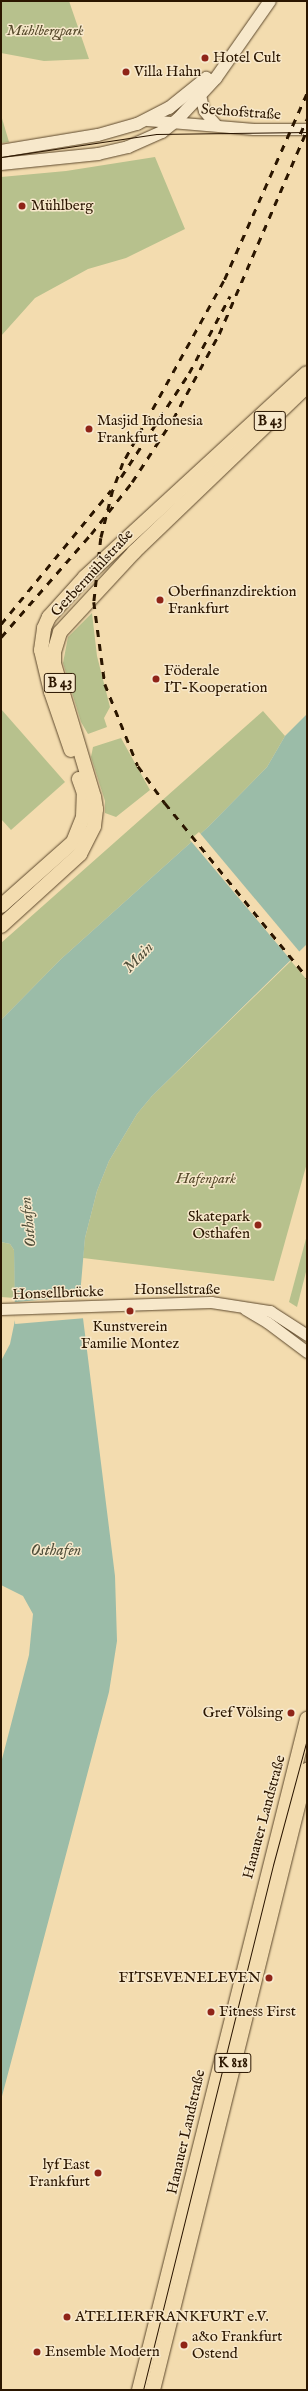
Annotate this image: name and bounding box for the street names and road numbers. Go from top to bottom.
street label: Seehofstraße [201,100,281,124]
road number: B 43 [253,409,287,433]
street label: Gerbermühlstraße [47,526,137,620]
road number: B 43 [43,671,77,695]
street label: Honsellstraße [134,1281,220,1299]
street label: Honsellbrücke [12,1282,104,1304]
street label: Hanauer Landstraße [239,1753,289,1881]
road number: K 818 [214,2051,252,2075]
street label: Hanauer Landstraße [163,2068,209,2196]

